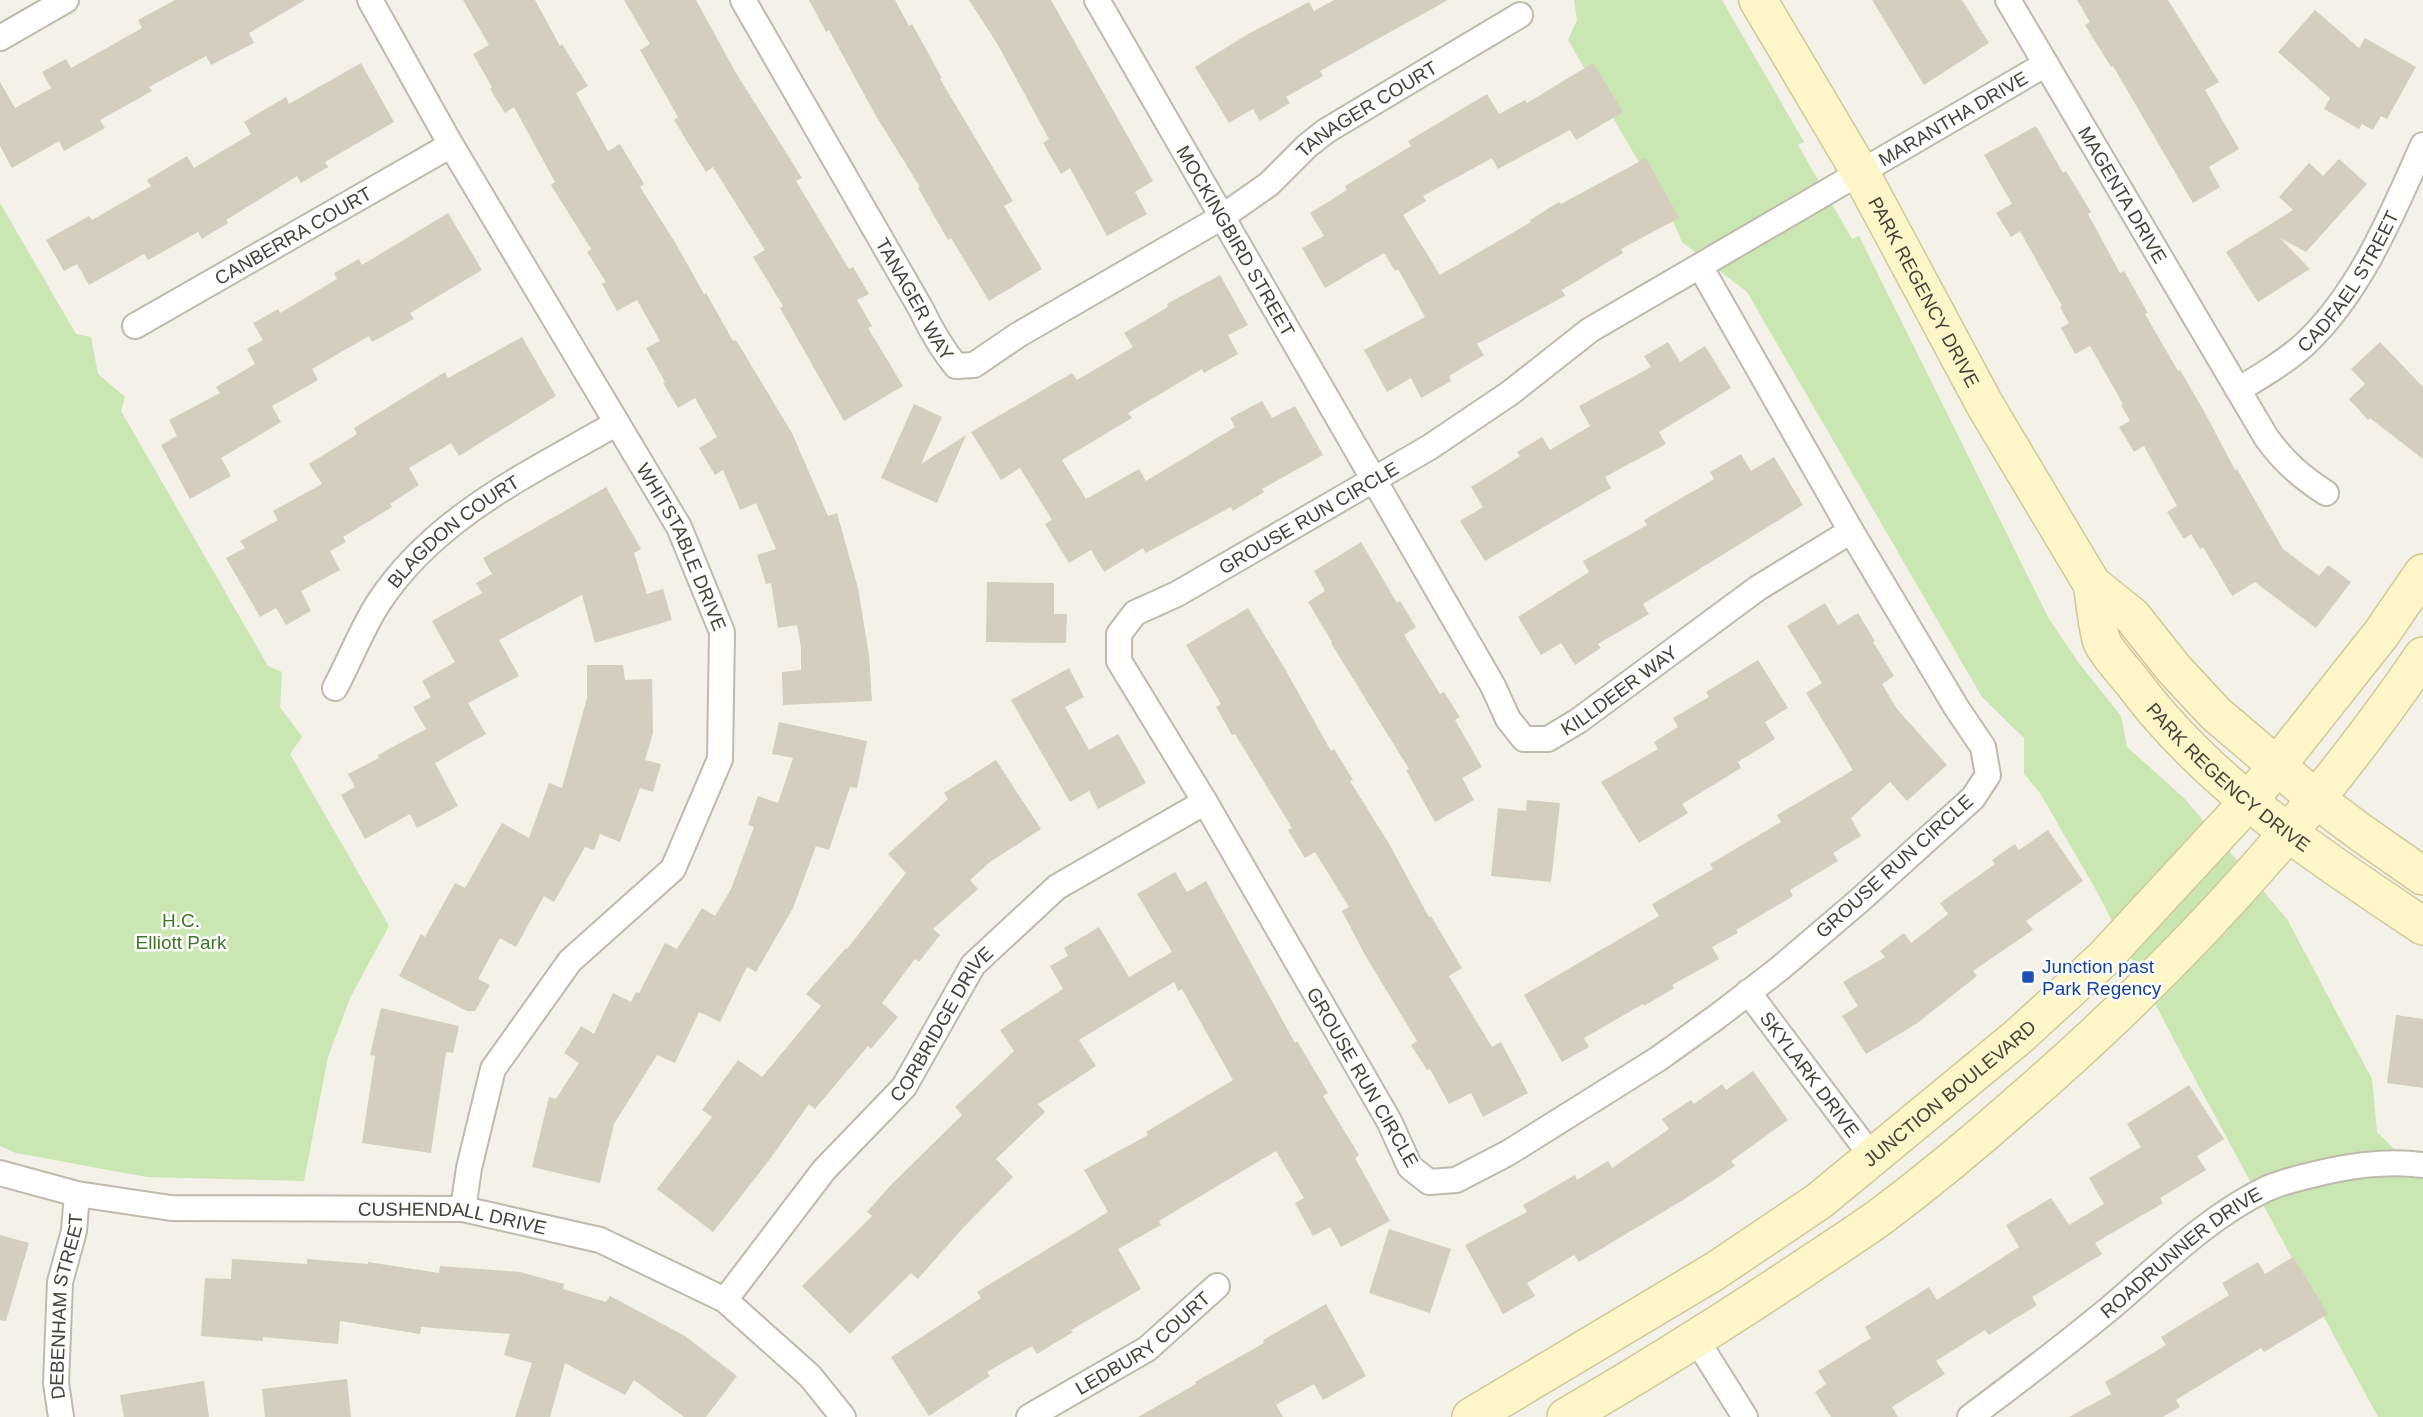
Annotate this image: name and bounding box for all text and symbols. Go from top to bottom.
street label: TANAGER COURT [1292,57,1441,162]
street label: MARANTHA DRIVE [1875,67,2031,170]
street label: MAGENTA DRIVE [2074,123,2171,267]
street label: MOCKINGBIRD STREET [1172,142,1299,340]
street label: CANBERRA COURT [211,183,376,289]
street label: PARK REGENCY DRIVE [1864,193,1983,391]
street label: CADFAEL STREET [2293,207,2403,356]
street label: TANAGER WAY [871,235,958,365]
street label: GROUSE RUN CIRCLE [1215,458,1402,578]
street label: WHITSTABLE DRIVE [632,459,730,634]
street label: BLAGDON COURT [383,471,523,592]
street label: KILLDEER WAY [1557,641,1682,740]
street label: PARK REGENCY DRIVE [2142,699,2314,856]
street label: GROUSE RUN CIRCLE [1812,790,1977,942]
park label: H.C. Elliott Park [136,910,227,953]
street label: CORBRIDGE DRIVE [886,942,997,1106]
place label: Junction past Park Regency [2042,956,2162,999]
marker: Junction past Park Regency [2020,969,2036,985]
street label: GROUSE RUN CIRCLE [1303,984,1423,1171]
street label: SKYLARK DRIVE [1756,1008,1863,1141]
street label: JUNCTION BOULEVARD [1859,1016,2040,1171]
street label: ROADRUNNER DRIVE [2097,1183,2265,1323]
street label: CUSHENDALL DRIVE [358,1199,549,1239]
street label: DEBENHAM STREET [46,1212,86,1401]
street label: LEDBURY COURT [1072,1287,1215,1399]

